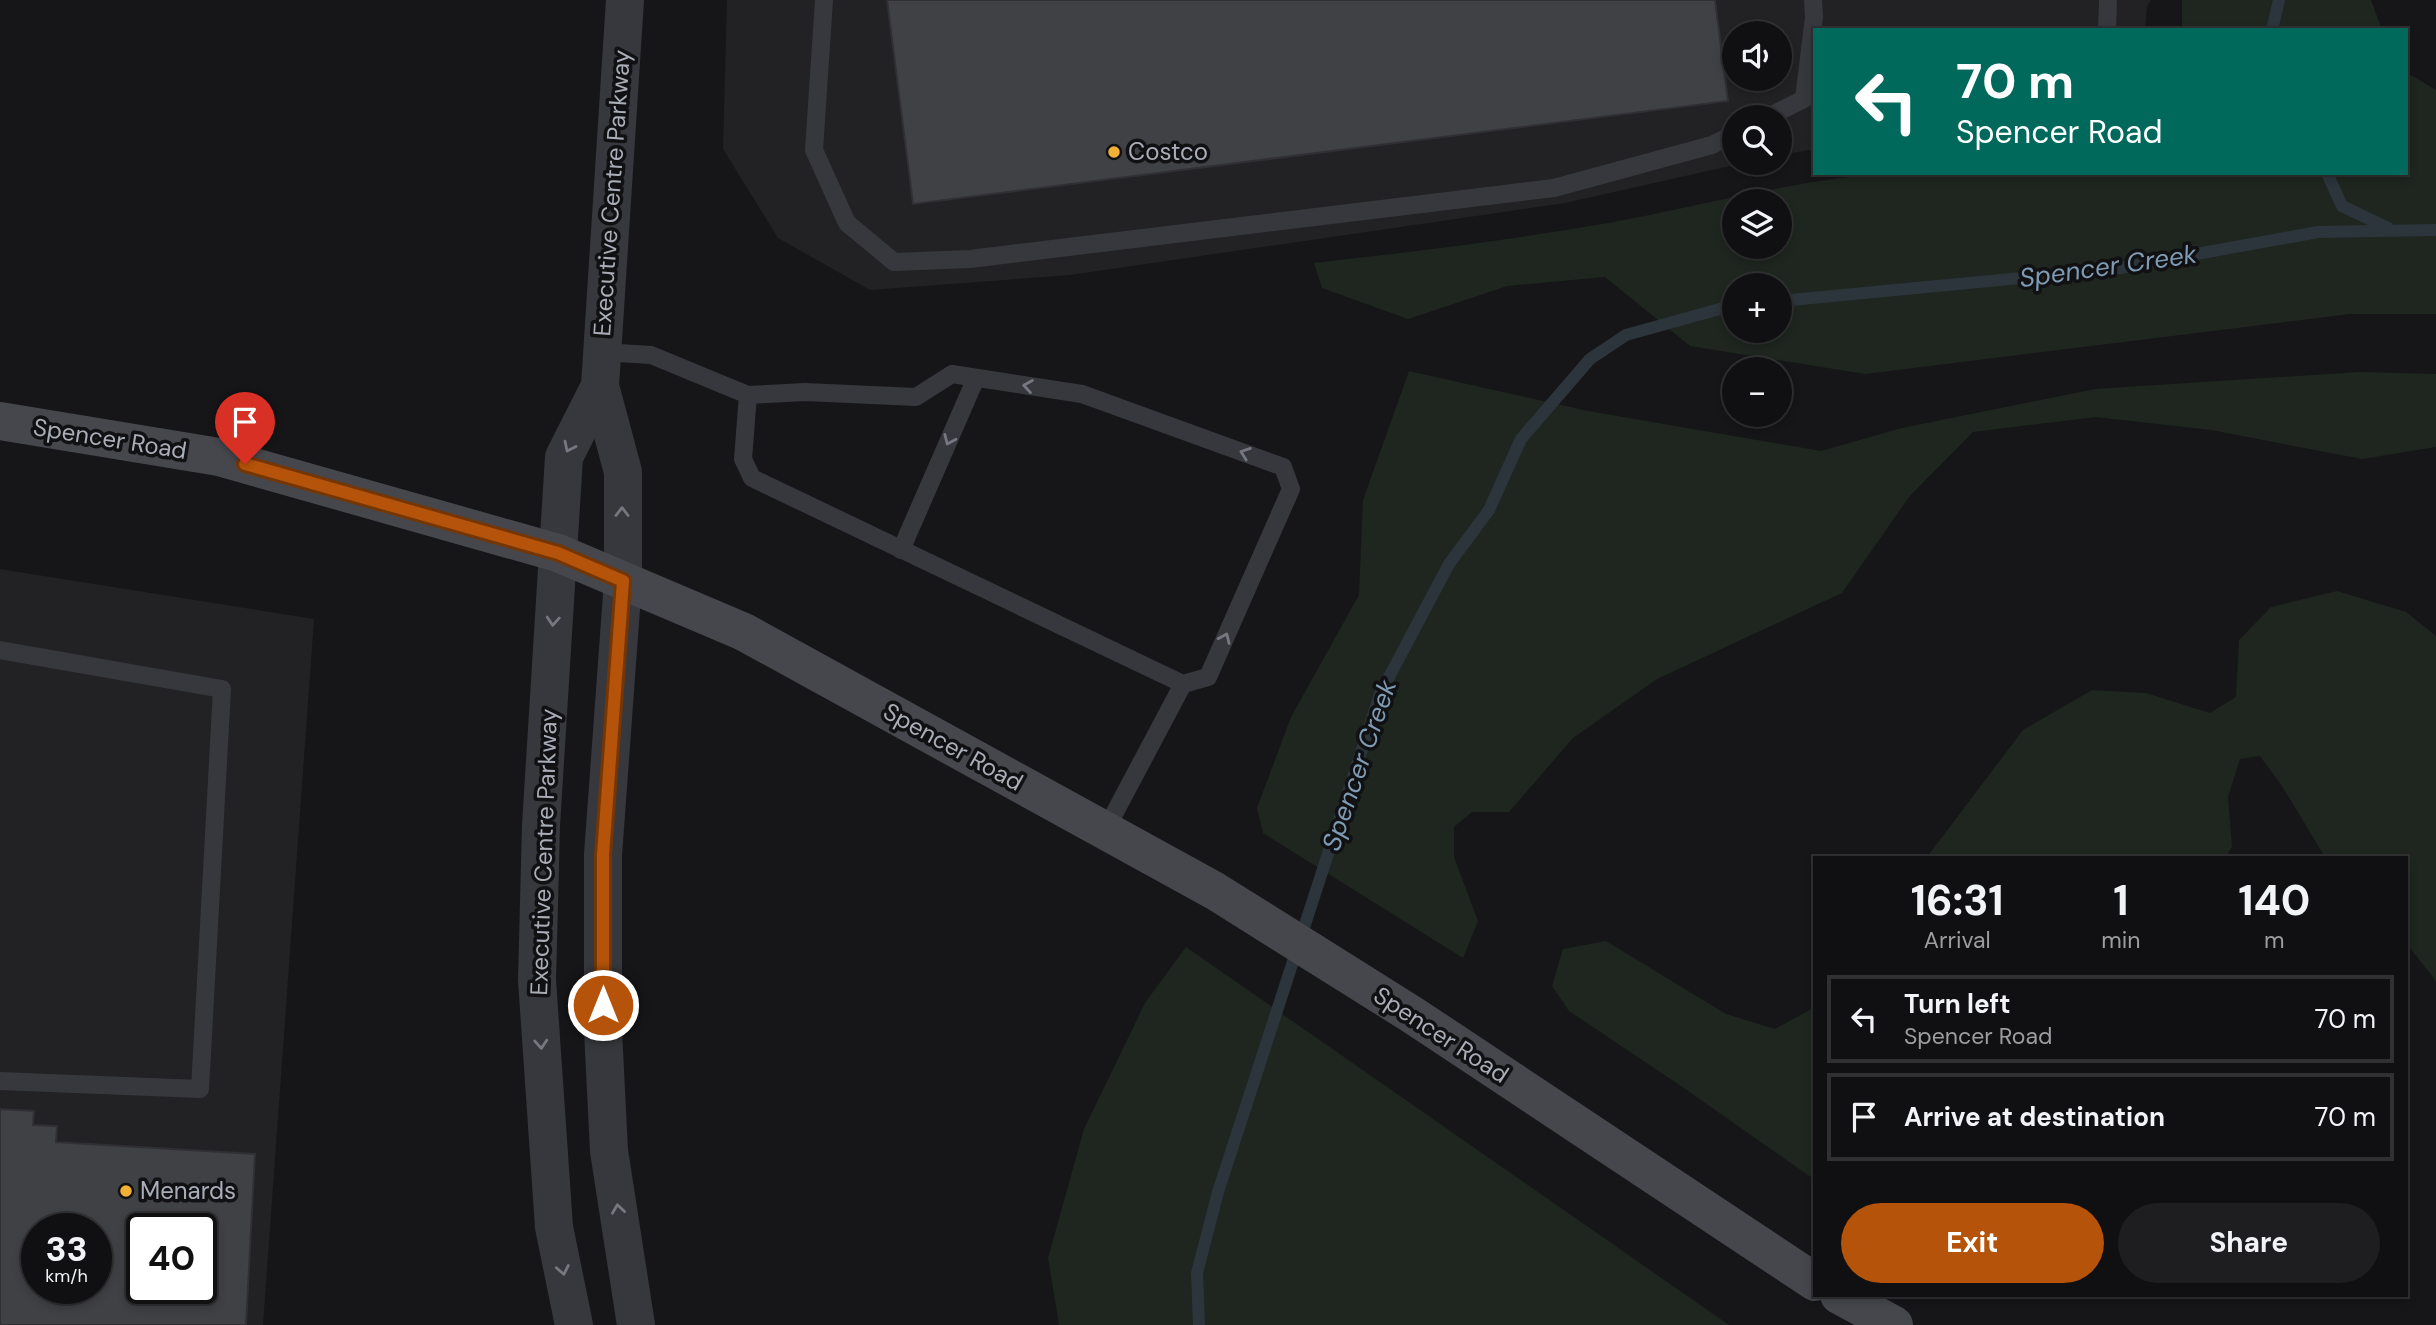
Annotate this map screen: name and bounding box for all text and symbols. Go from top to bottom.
map controls [1722,21,1792,427]
button: sound [1722,21,1792,91]
street label: Executive Centre Parkway [586,49,637,337]
text: 70 m [1956,49,2074,113]
icon: left [1841,56,1932,147]
button: search [1722,105,1792,175]
text: Spencer Road [1956,111,2162,153]
place label: Costco [1128,136,1208,167]
marker: Costco [1106,144,1122,160]
button: layers [1722,189,1792,259]
water label: Spencer Creek [2017,237,2200,295]
button: + [1722,273,1792,343]
button: − [1722,357,1792,427]
one-way arrow [1022,379,1034,394]
pin [215,392,275,464]
icon: arrive [226,403,264,441]
street label: Spencer Road [31,411,189,466]
one-way arrow [943,433,957,446]
one-way arrow [564,440,578,452]
one-way arrow [1239,447,1251,461]
one-way arrow [614,507,630,517]
one-way arrow [546,616,561,627]
one-way arrow [1217,633,1231,645]
water label: Spencer Creek [1314,674,1404,855]
street label: Spencer Road [878,695,1028,798]
street label: Executive Centre Parkway [523,708,564,996]
text: 16:31 [1911,873,2004,928]
text: 1 [2113,873,2129,928]
text: 140 [2238,873,2310,928]
text: Arrival [1924,925,1991,955]
text: min [2101,925,2140,955]
text: m [2264,925,2284,955]
position arrow [566,968,640,1042]
street label: Spencer Road [1368,979,1515,1090]
text: Turn left [1904,987,2011,1021]
icon: left [1845,1000,1883,1038]
text: 70 m [2315,1002,2376,1036]
text: Spencer Road [1904,1021,2052,1051]
one-way arrow [533,1039,548,1050]
icon: arrive [1845,1098,1883,1136]
text: Arrive at destination [1904,1100,2165,1134]
text: 70 m [2315,1100,2376,1134]
place label: Menards [140,1175,236,1206]
marker: Menards [118,1183,134,1199]
one-way arrow [611,1203,626,1215]
button: Exit [1841,1203,2104,1283]
button: Share [2118,1203,2380,1283]
speed limit sign: 40 [126,1213,217,1304]
text: 33 [45,1226,88,1272]
text: km/h [45,1264,88,1288]
one-way arrow [554,1264,569,1276]

